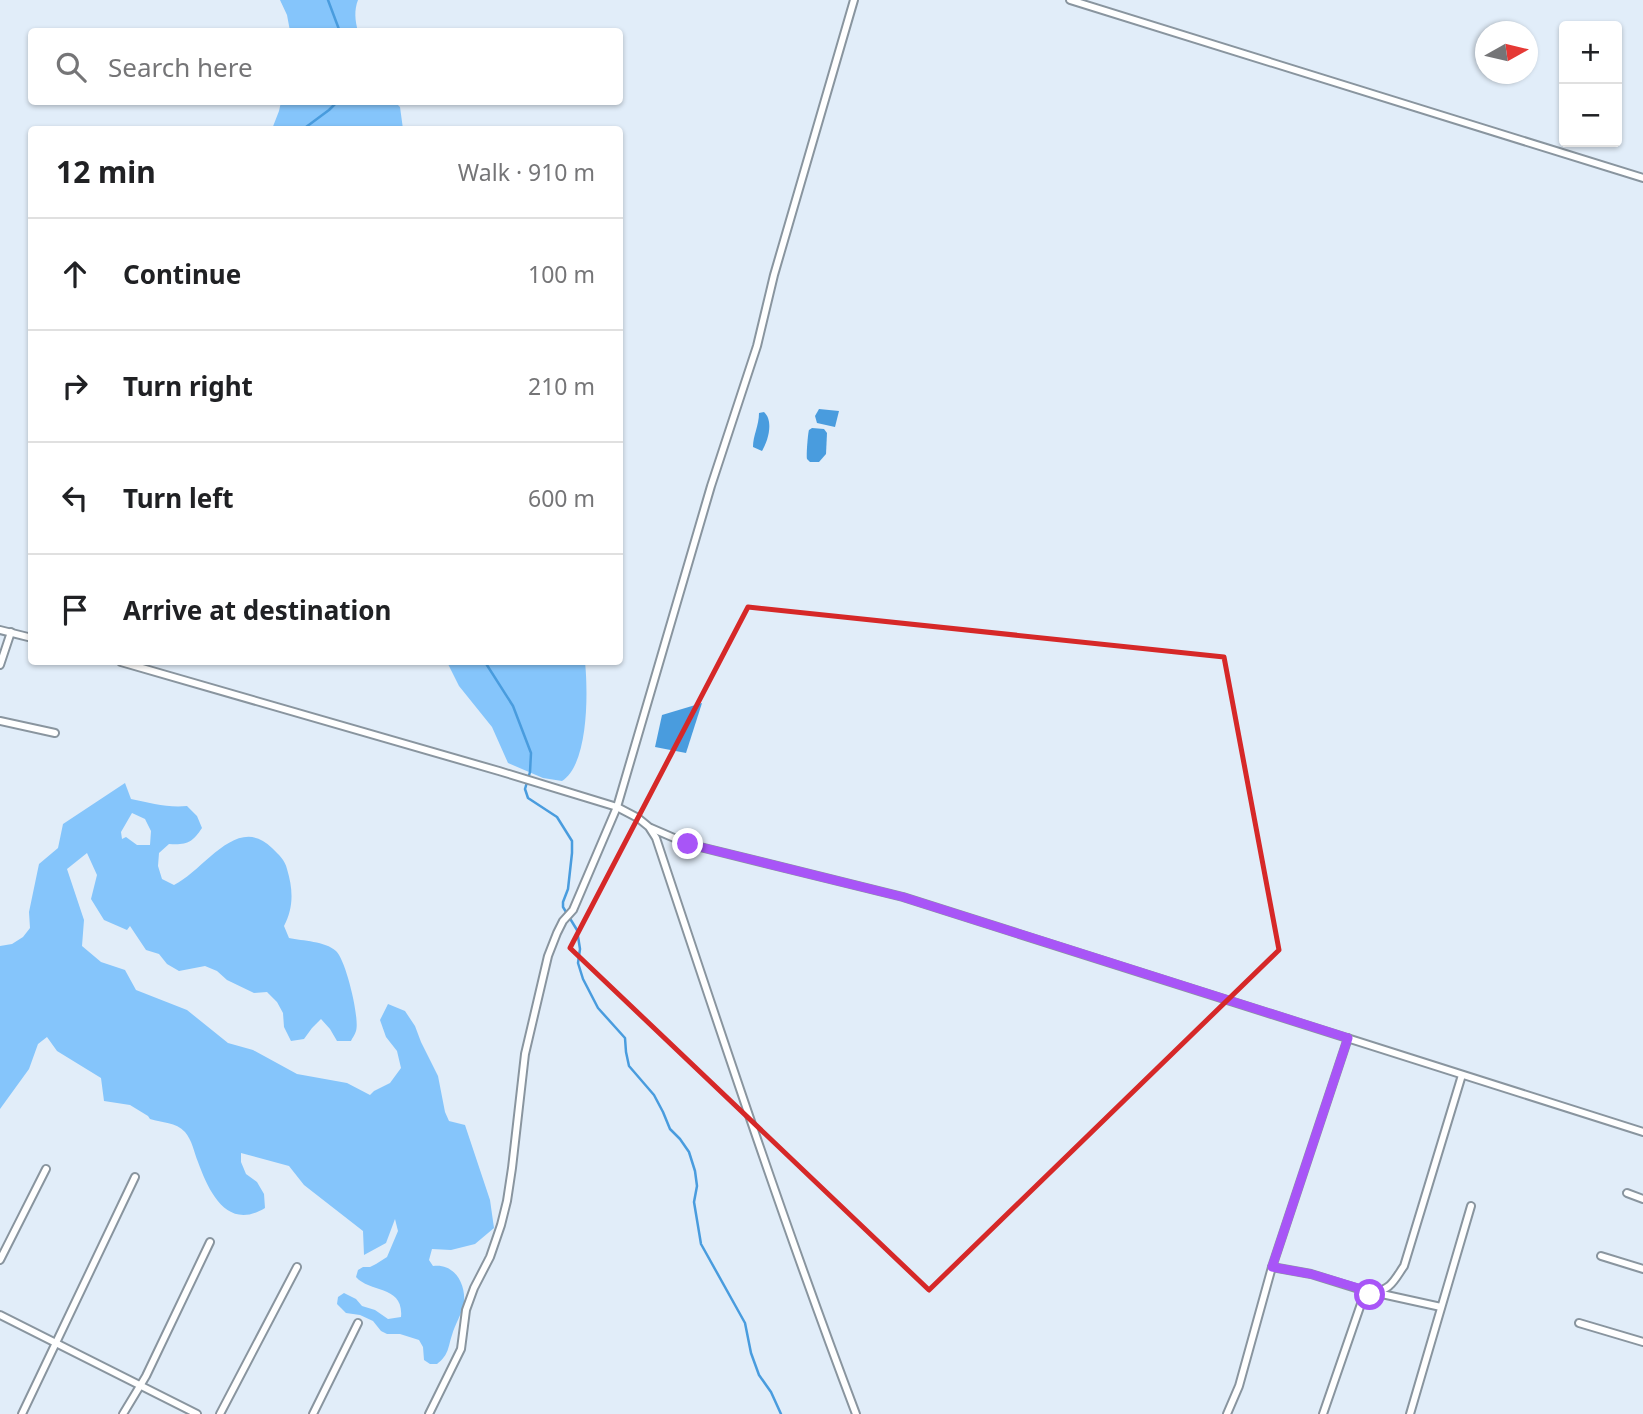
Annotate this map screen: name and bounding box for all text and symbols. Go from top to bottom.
north arrow [1475,21,1538,84]
map controls [1559,21,1622,147]
button: + [1559,21,1622,84]
search box [28,28,623,105]
icon: search [52,48,90,86]
text: Search here [108,49,253,85]
button: − [1559,84,1622,147]
text: 12 min [56,151,156,192]
text: Walk · 910 m [458,156,595,188]
icon: ahead [56,255,94,293]
text: Continue [123,256,241,292]
text: 100 m [528,258,595,290]
icon: right [56,367,94,405]
text: Turn right [123,368,253,404]
text: 210 m [528,370,595,402]
icon: left [56,479,94,517]
text: Turn left [123,480,234,516]
text: 600 m [528,482,595,514]
icon: arrive [56,591,94,629]
text: Arrive at destination [123,592,392,628]
route end [672,828,703,859]
route start [1354,1279,1385,1310]

